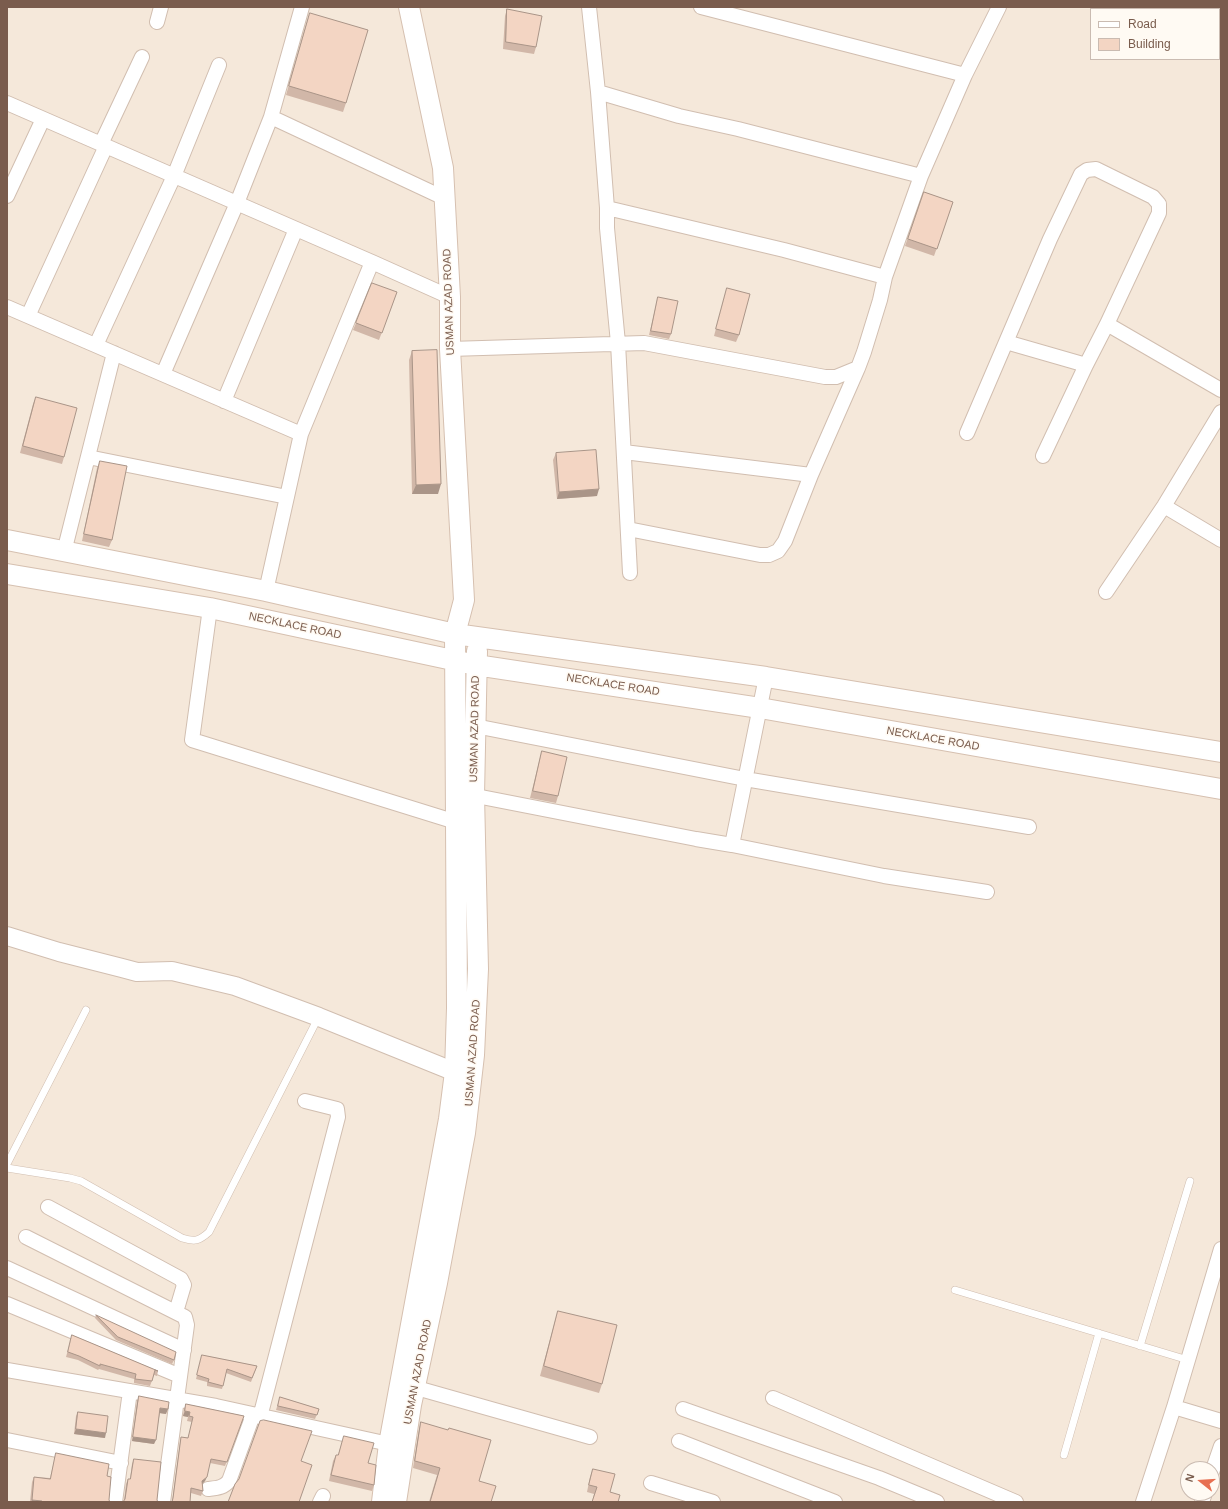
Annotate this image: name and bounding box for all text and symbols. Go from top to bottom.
legend [1090,8,1220,60]
text: Road [1128,17,1157,31]
text: Building [1128,37,1171,51]
street label: USMAN AZAD ROAD [441,248,457,356]
street label: NECKLACE ROAD [248,610,342,642]
street label: NECKLACE ROAD [565,671,661,699]
street label: USMAN AZAD ROAD [467,675,483,783]
street label: NECKLACE ROAD [886,724,980,754]
street label: USMAN AZAD ROAD [463,999,483,1107]
street label: USMAN AZAD ROAD [401,1318,435,1426]
north arrow [1180,1461,1220,1501]
text: N [1183,1472,1196,1483]

